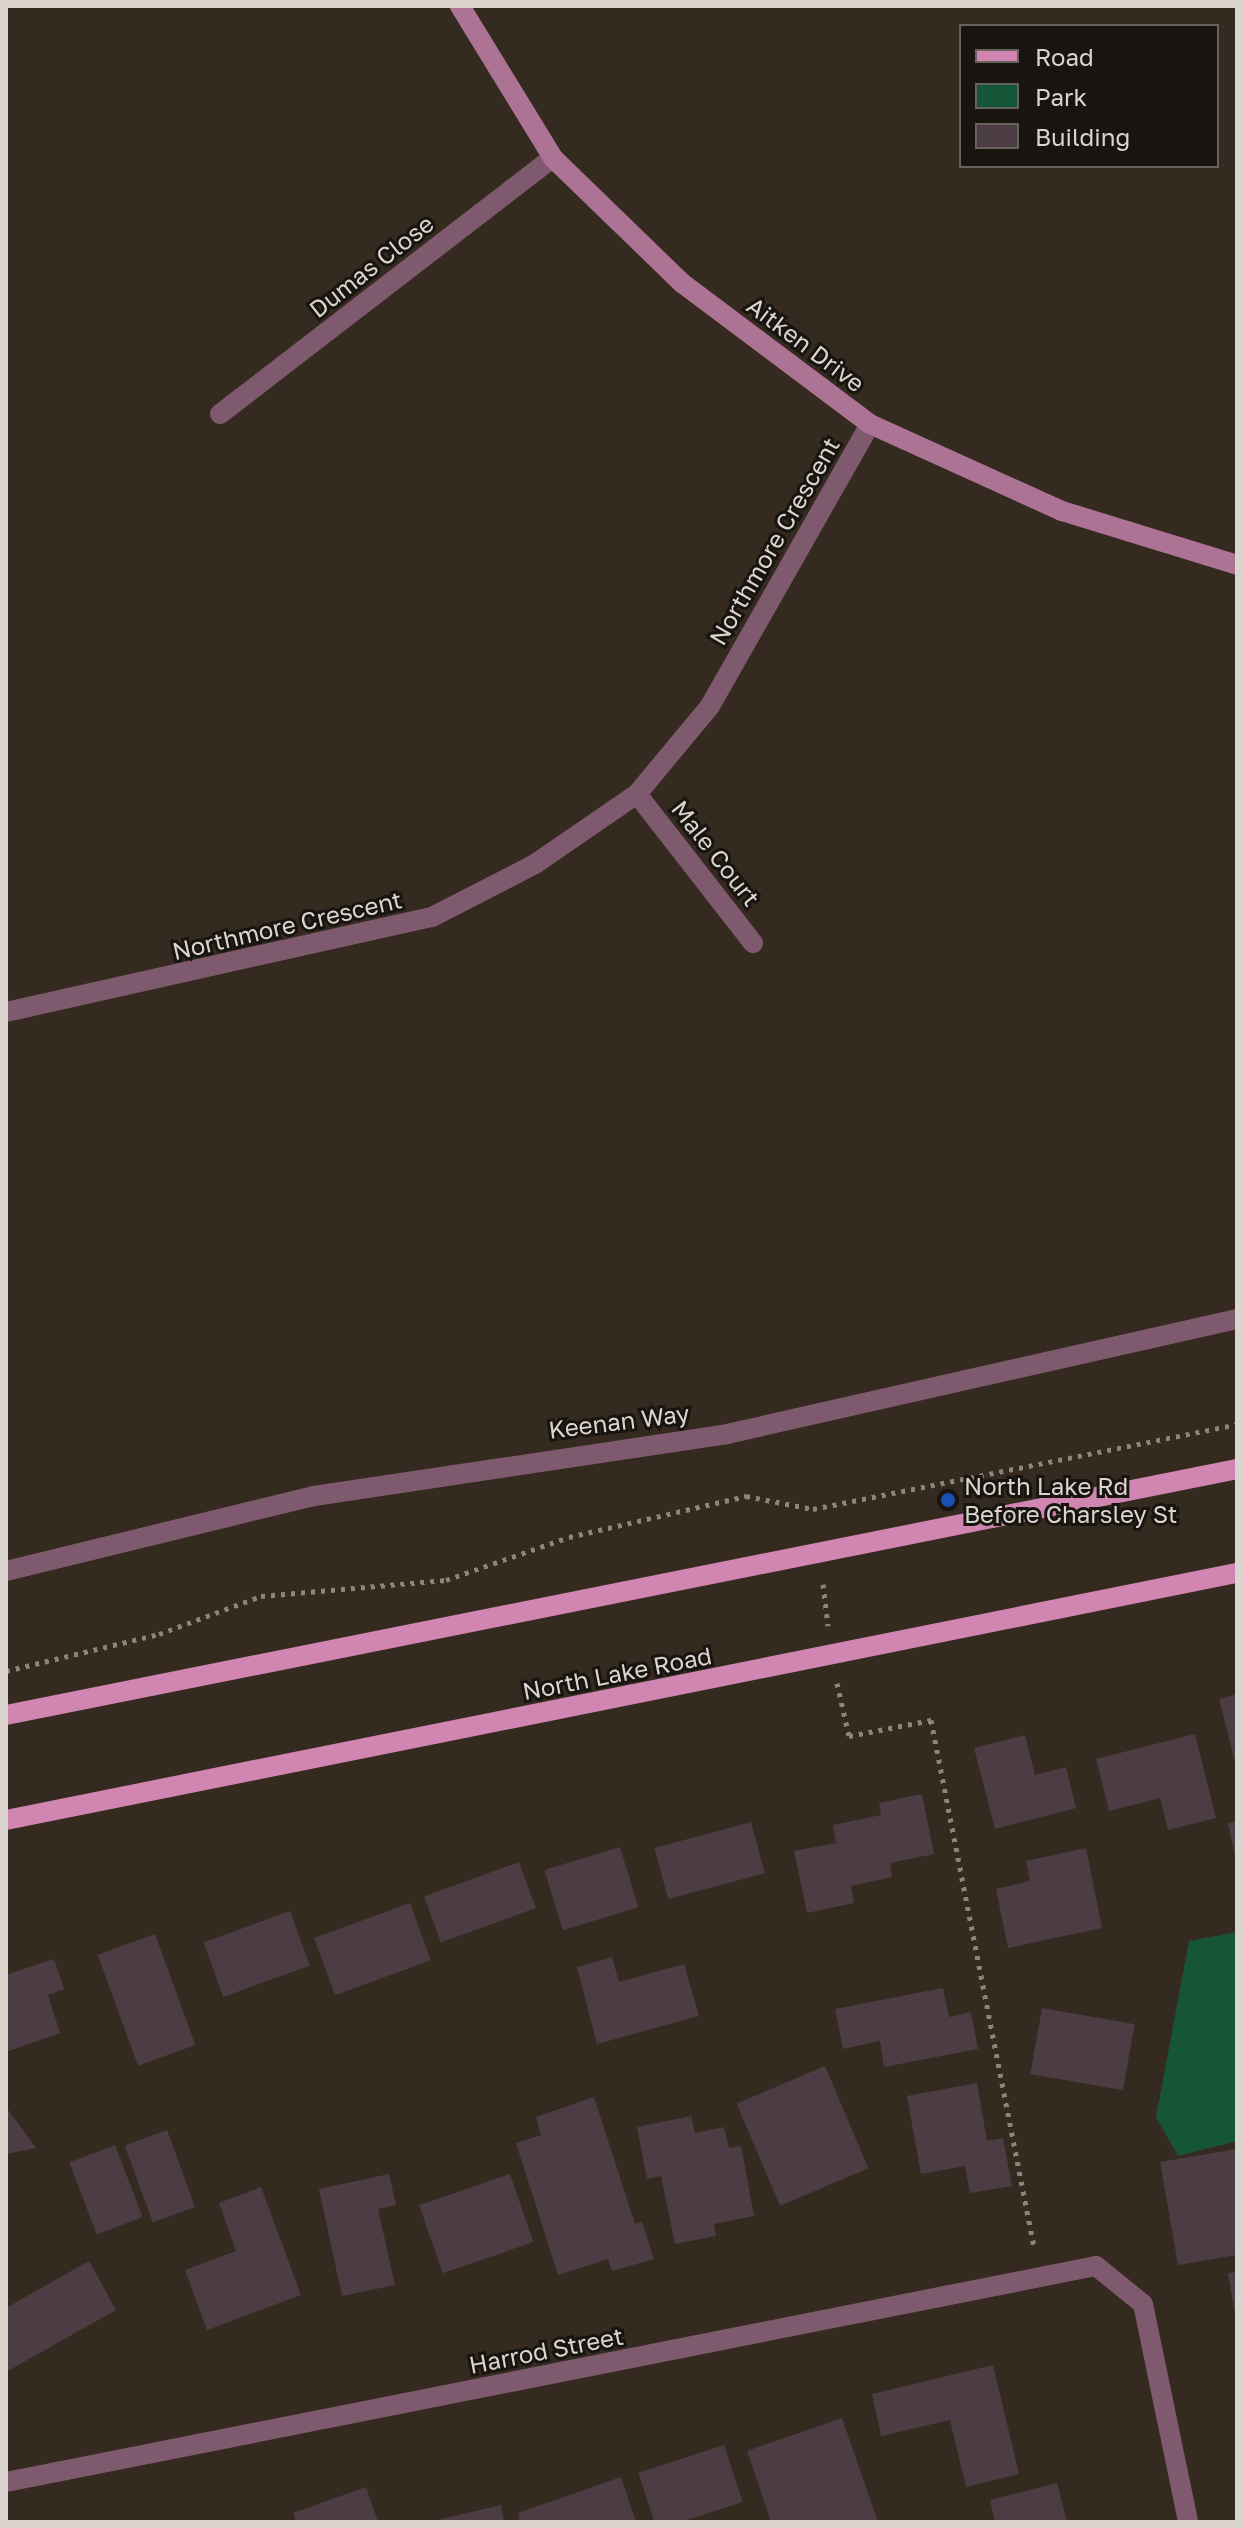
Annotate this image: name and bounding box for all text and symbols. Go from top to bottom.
legend [959,24,1219,168]
text: Road [1035,42,1094,71]
text: Park [1035,82,1087,111]
text: Building [1035,122,1130,151]
street label: Dumas Close [303,209,439,323]
street label: Aitken Drive [742,291,870,397]
street label: Northmore Crescent [703,432,845,650]
street label: Male Court [666,794,766,912]
street label: Northmore Crescent [169,885,405,965]
street label: Keenan Way [547,1398,691,1444]
place label: North Lake Rd Before Charsley St [964,1472,1177,1528]
marker: North Lake Rd Before Charsley St [939,1491,957,1509]
street label: North Lake Road [520,1641,714,1705]
street label: Harrod Street [466,2321,626,2379]

